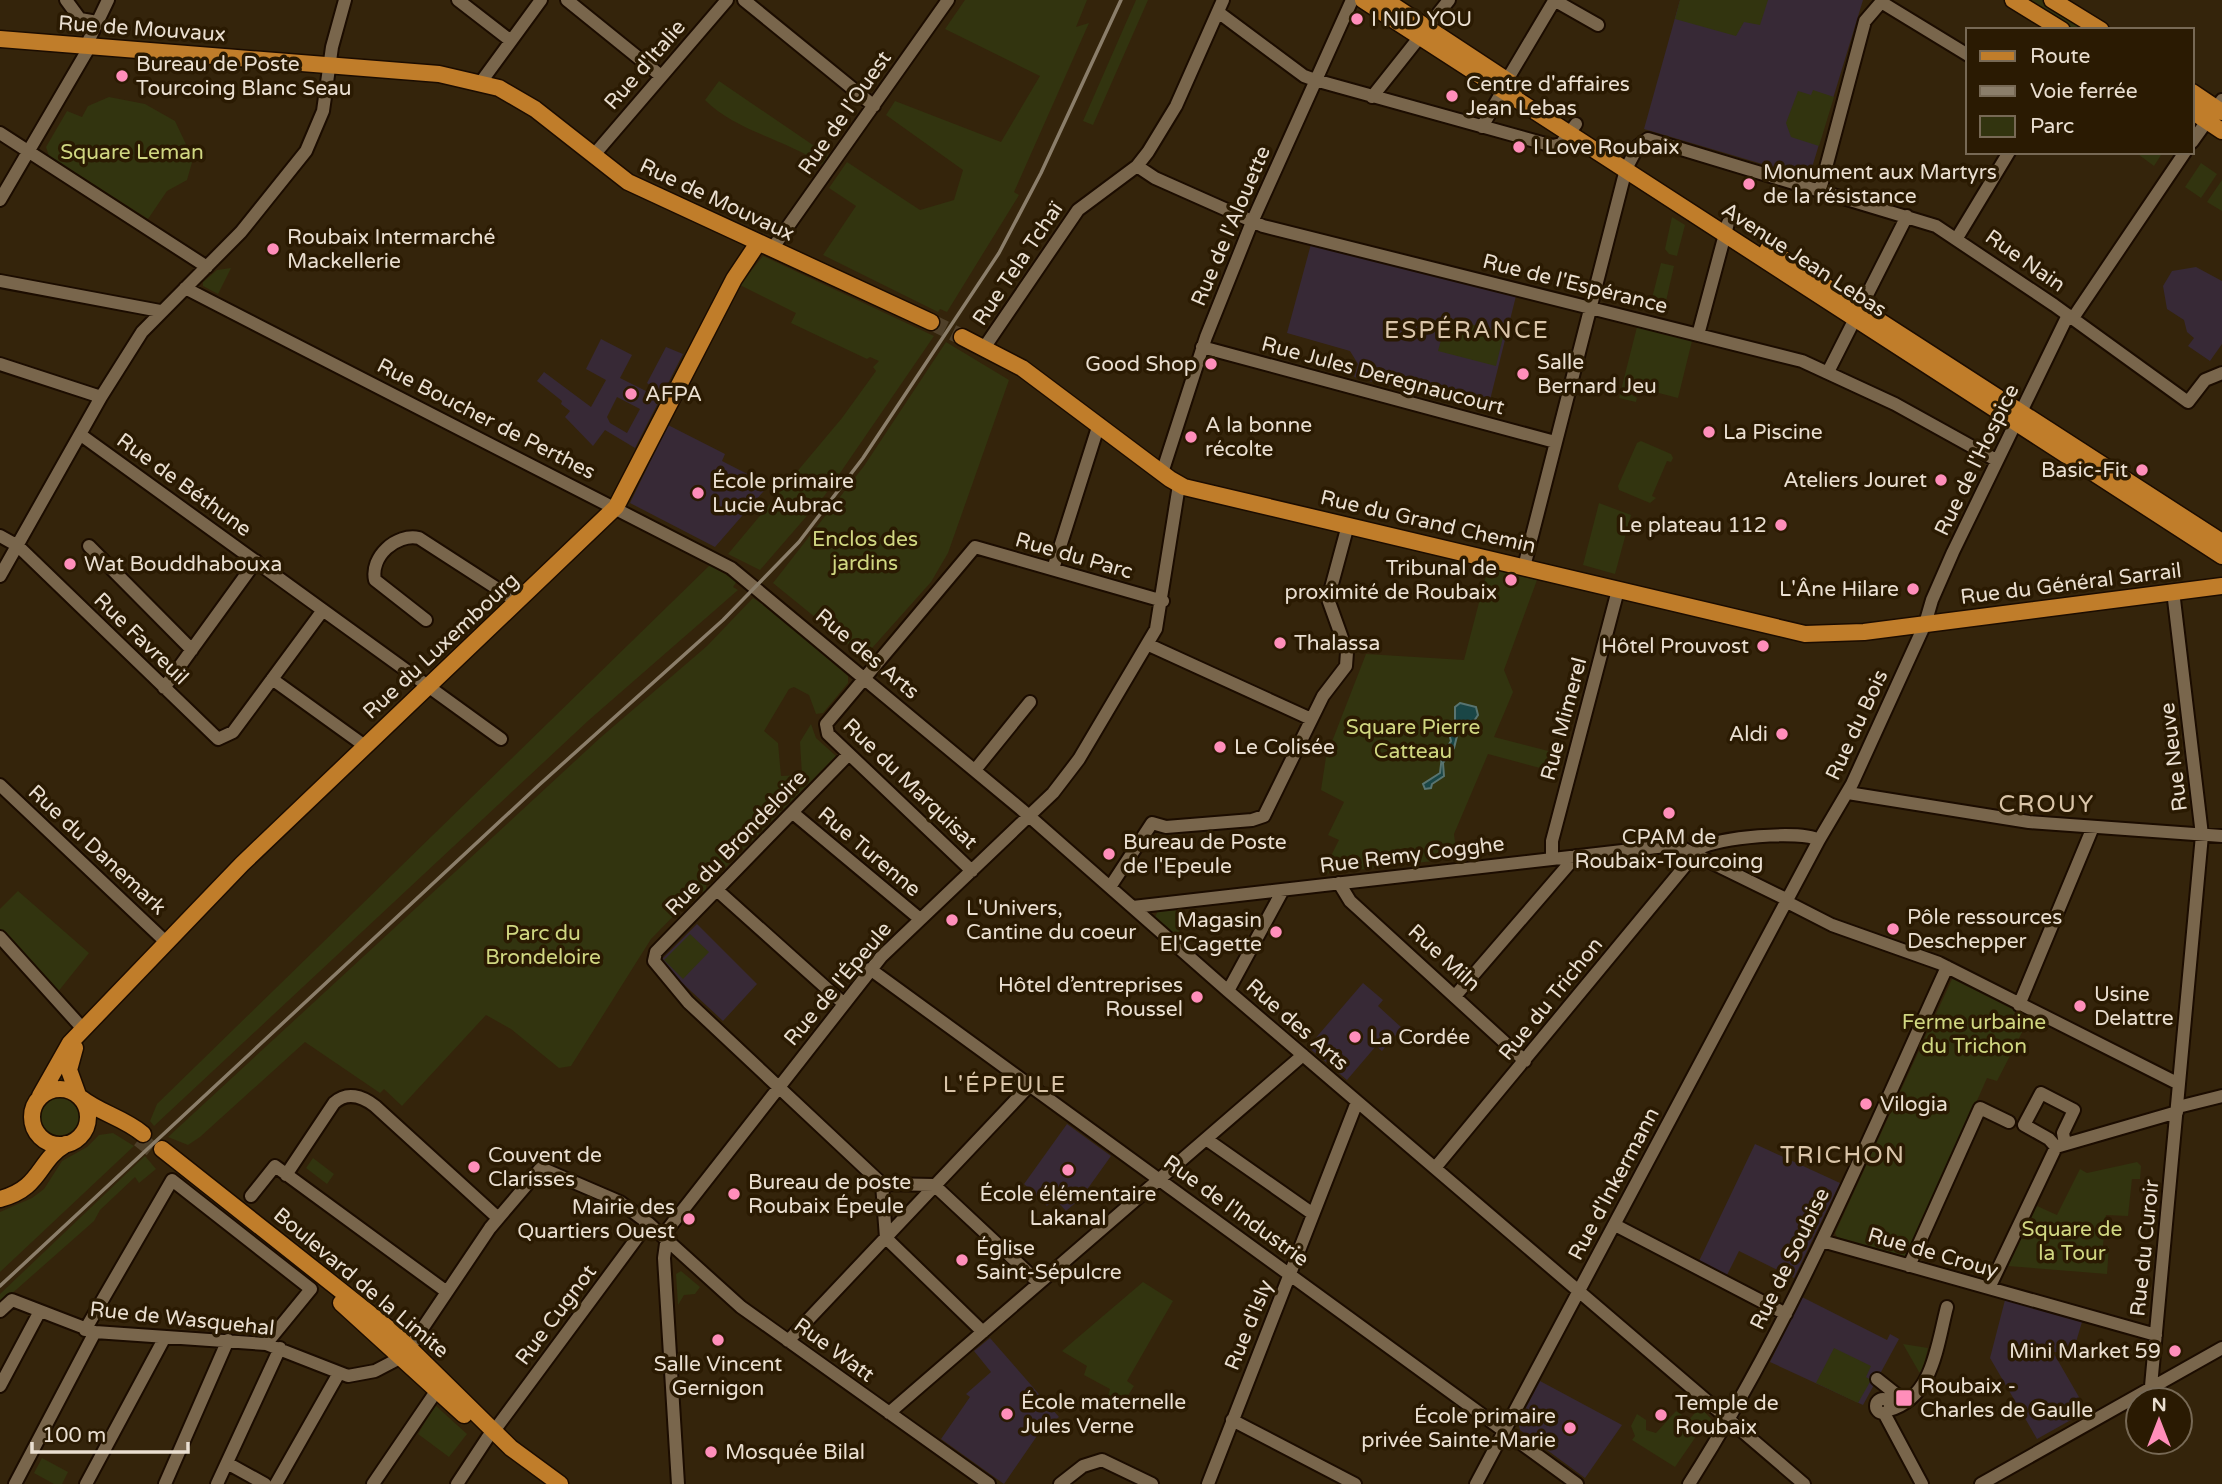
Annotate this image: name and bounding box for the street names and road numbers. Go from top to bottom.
street label: Rue de Mouvaux [57,11,227,47]
street label: Rue d'Italie [599,15,691,115]
street label: Rue de l'Ouest [793,46,897,180]
street label: Rue de l'Alouette [1186,142,1276,310]
street label: Rue de Mouvaux [636,153,798,247]
street label: Rue Tela Tchaï [968,197,1069,330]
street label: Avenue Jean Lebas [1717,197,1891,323]
street label: Rue Nain [1980,224,2070,298]
street label: Rue de l'Espérance [1480,249,1670,319]
street label: Rue Jules Deregnaucourt [1259,332,1507,420]
street label: Rue Boucher de Perthes [373,353,599,485]
street label: Rue de l'Hospice [1929,380,2025,540]
street label: Rue de Béthune [112,428,256,542]
street label: Rue du Grand Chemin [1318,485,1538,559]
street label: Rue du Parc [1012,527,1136,585]
street label: Rue du Général Sarrail [1959,558,2183,610]
street label: Rue du Luxembourg [358,568,524,724]
street label: Rue Favreuil [88,588,194,690]
street label: Rue des Arts [810,603,924,705]
street label: Rue Mimerel [1536,655,1592,783]
street label: Rue du Bois [1820,666,1894,784]
street label: Rue Neuve [2155,701,2193,813]
street label: Rue du Marquisat [838,713,982,855]
street label: Rue du Brondeloire [660,765,812,921]
street label: Rue du Danemark [23,780,171,920]
street label: Rue Turenne [813,802,926,902]
street label: Rue Remy Cogghe [1318,831,1506,879]
street label: Rue de l'Épeule [779,917,897,1051]
street label: Rue Miln [1403,919,1485,997]
street label: Rue du Trichon [1494,932,1608,1066]
street label: Rue des Arts [1241,974,1353,1076]
street label: Rue d'Inkermann [1563,1103,1665,1265]
street label: Rue de l'Industrie [1159,1150,1314,1272]
street label: Rue du Curoir [2125,1178,2165,1318]
street label: Rue de Soubise [1745,1184,1835,1334]
street label: Boulevard de la Limite [268,1202,454,1364]
street label: Rue de Crouy [1865,1222,2001,1284]
street label: Rue Cugnot [510,1260,602,1370]
street label: Rue d'Isly [1220,1276,1278,1374]
street label: Rue de Wasquehal [88,1297,276,1341]
street label: Rue Watt [789,1313,879,1387]

